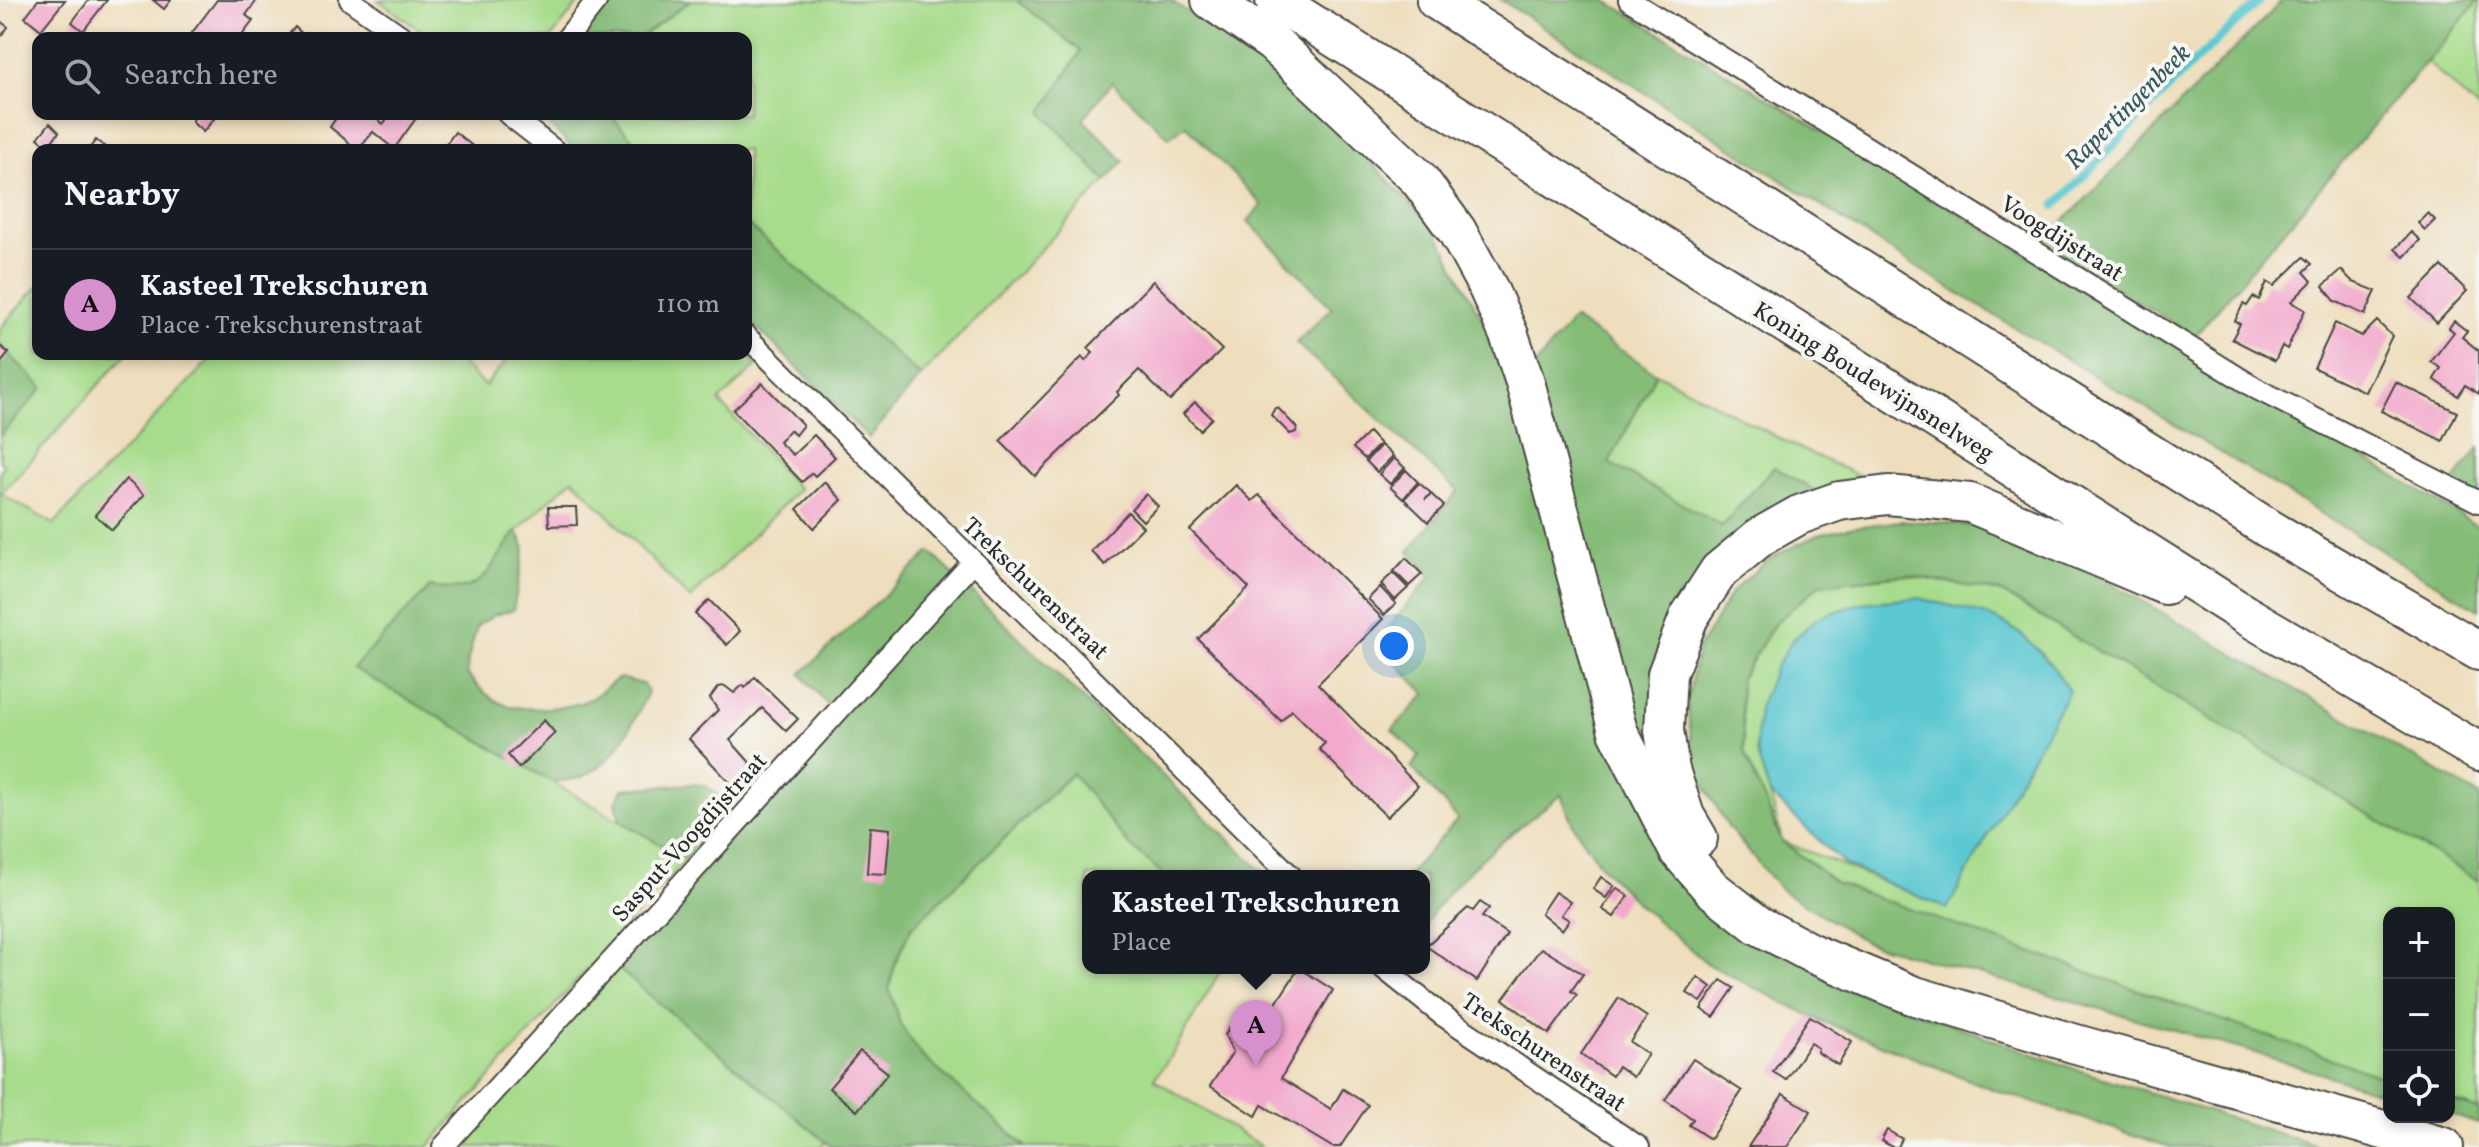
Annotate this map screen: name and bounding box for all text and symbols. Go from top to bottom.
search box [32,32,752,120]
water label: Rapertingenbeek [2057,36,2200,179]
icon: search [60,54,104,98]
text: Search here [124,55,278,97]
text: Nearby [64,173,180,220]
street label: Voogdijstraat [1993,188,2129,291]
text: Kasteel Trekschuren [140,266,429,308]
text: A [81,287,99,323]
text: 110 m [656,287,720,323]
street label: Koning Boudewijnsnelweg [1746,294,2000,471]
text: Place · Trekschurenstraat [140,308,423,344]
street label: Trekschurenstraat [954,510,1116,668]
your location [1374,626,1414,666]
street label: Sasput-Voogdijstraat [605,746,776,931]
popup [1082,870,1430,974]
text: Kasteel Trekschuren [1112,883,1400,925]
map controls [2383,907,2455,1123]
button: + [2383,907,2455,979]
text: Place [1112,925,1171,961]
button: − [2383,979,2455,1051]
street label: Trekschurenstraat [1454,986,1632,1122]
pin: A [1230,1000,1282,1066]
button: locate [2383,1051,2455,1123]

